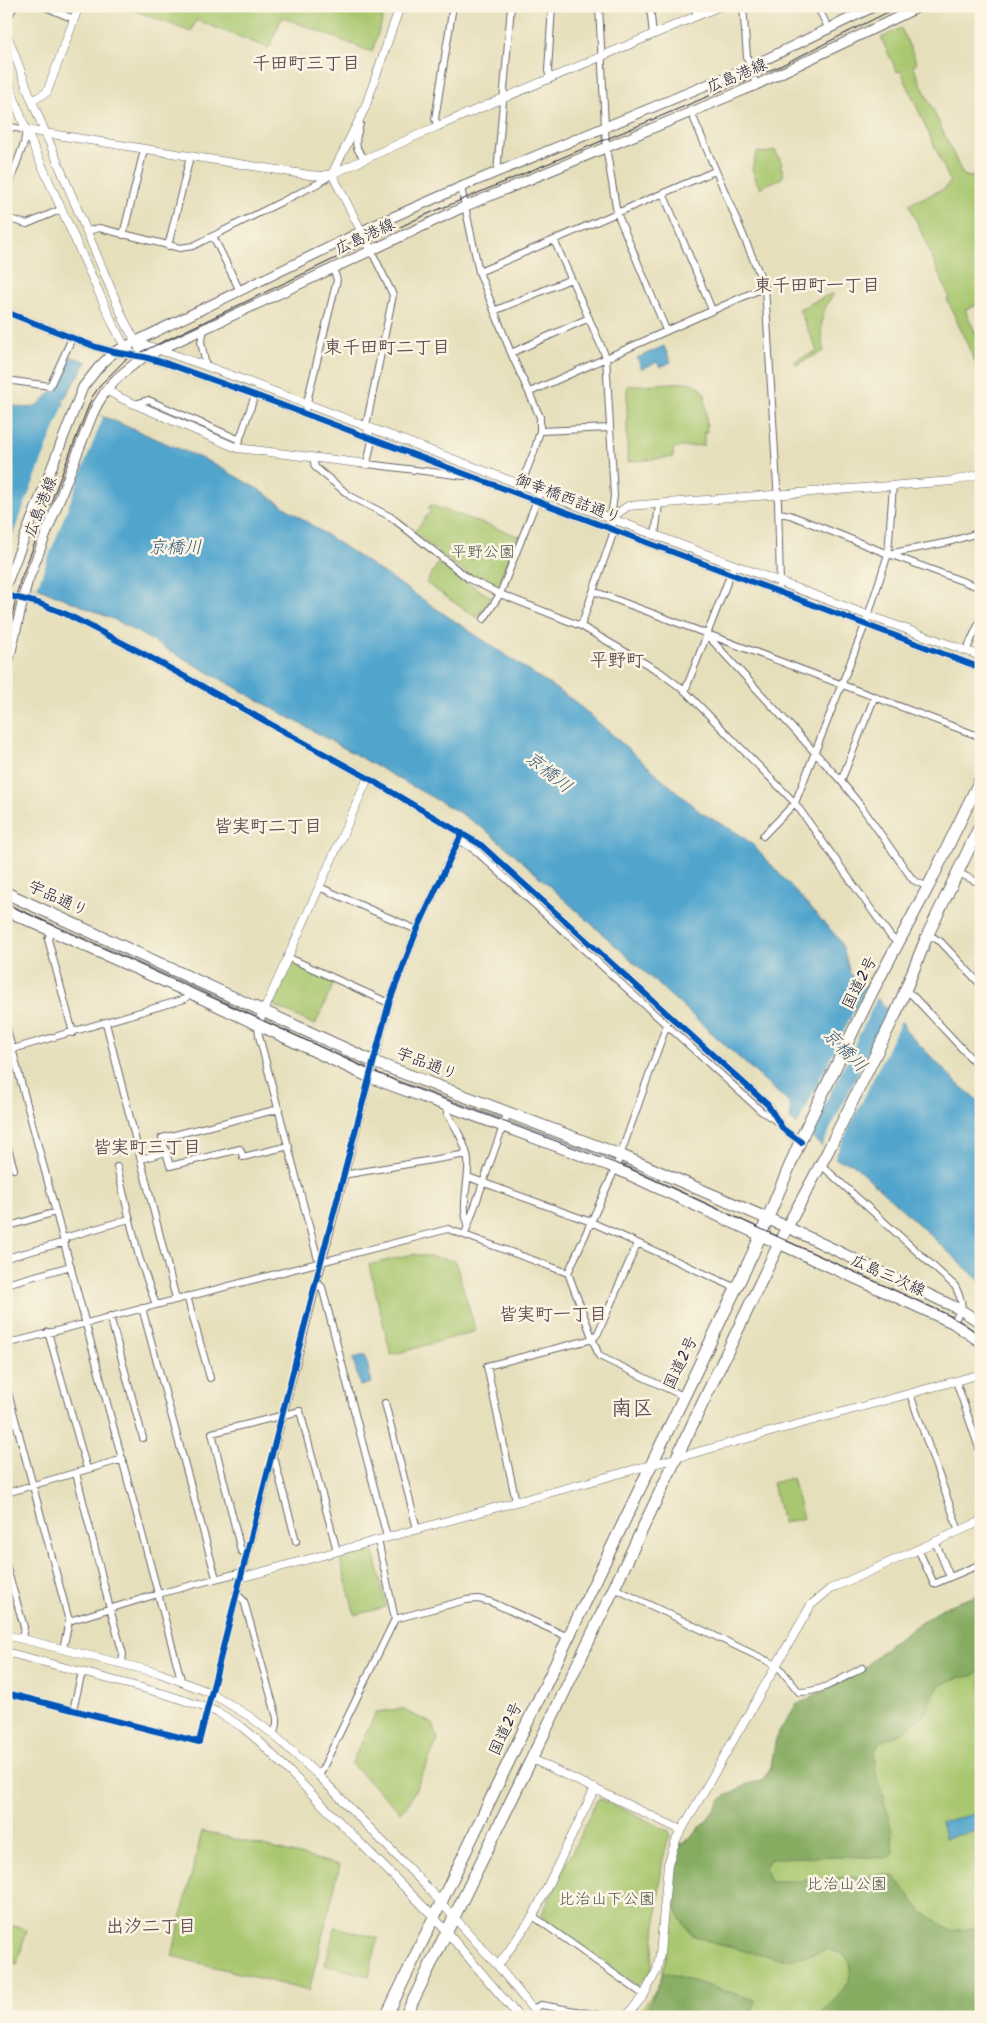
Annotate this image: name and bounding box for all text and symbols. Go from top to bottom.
district label: 千田町三丁目 [252,50,360,79]
street label: 広島港線 [703,52,771,100]
street label: 広島港線 [331,212,399,262]
district label: 東千田町一丁目 [754,272,880,301]
district label: 東千田町二丁目 [324,334,450,363]
street label: 御幸橋西詰通り [511,467,625,531]
street label: 広島港線 [18,473,64,541]
water label: 京橋川 [148,534,202,563]
park label: 平野公園 [451,540,515,565]
district label: 平野町 [590,647,644,676]
water label: 京橋川 [518,745,578,801]
district label: 皆実町二丁目 [214,813,322,842]
street label: 宇品通り [24,874,92,924]
street label: 国道2号 [836,952,884,1014]
water label: 京橋川 [815,1022,873,1080]
street label: 宇品通り [393,1041,461,1087]
district label: 皆実町三丁目 [93,1134,201,1163]
street label: 広島三次線 [846,1248,930,1304]
district label: 皆実町一丁目 [499,1301,607,1330]
street label: 国道2号 [657,1332,705,1394]
district label: 南区 [611,1393,653,1426]
street label: 国道2号 [483,1698,529,1760]
park label: 比治山公園 [807,1872,887,1897]
park label: 比治山下公園 [559,1887,655,1912]
district label: 出汐二丁目 [106,1913,196,1942]

